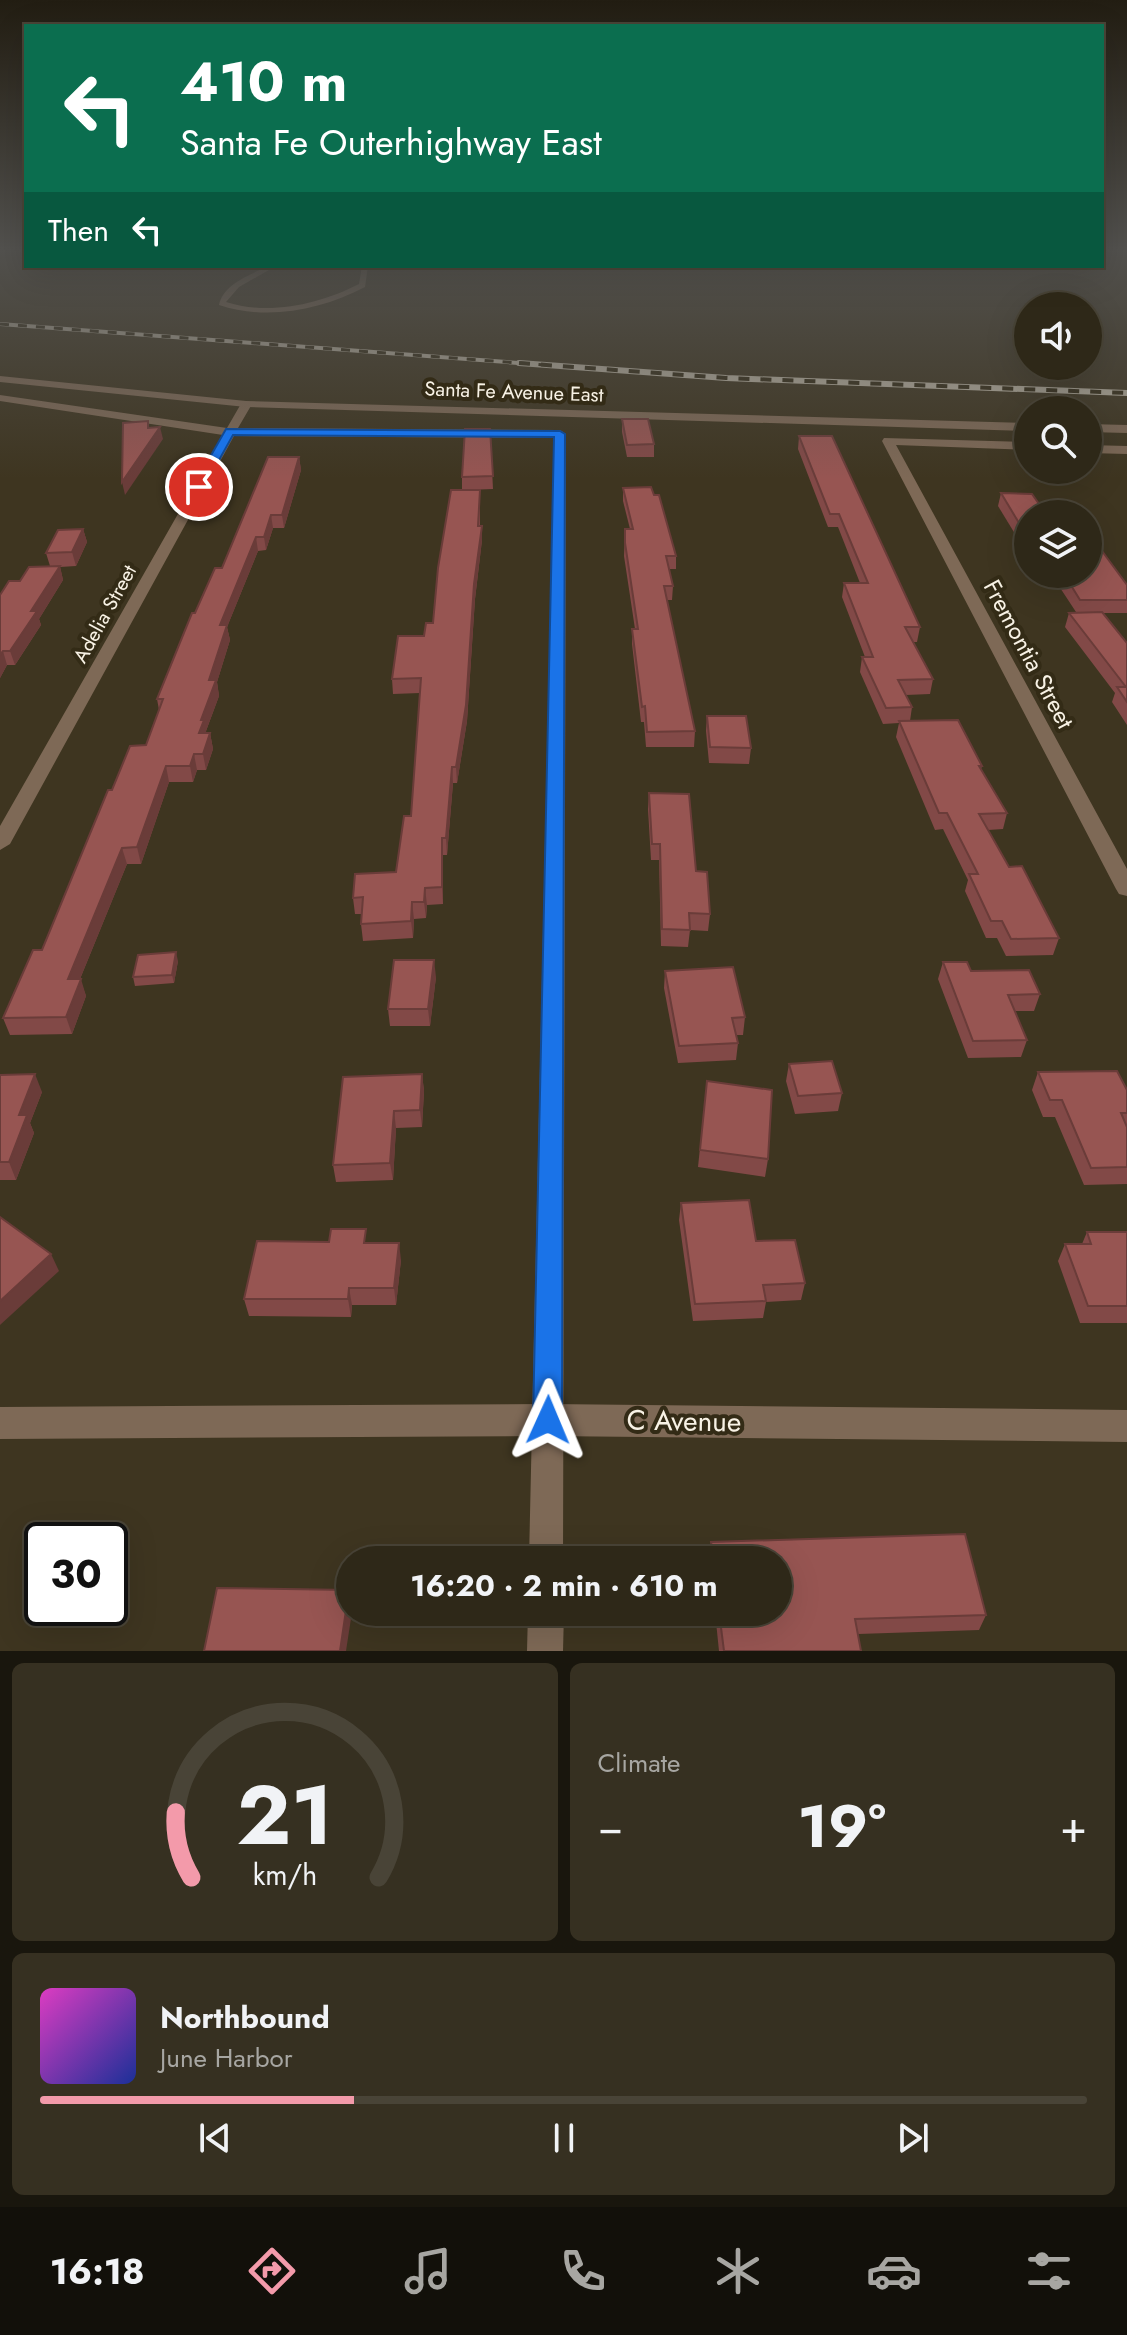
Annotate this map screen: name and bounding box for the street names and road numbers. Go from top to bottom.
street label: Santa Fe Avenue East [424,374,604,410]
street label: Adelia Street [66,560,144,668]
street label: Fremontia Street [975,573,1083,735]
street label: C Avenue [626,1400,742,1442]

